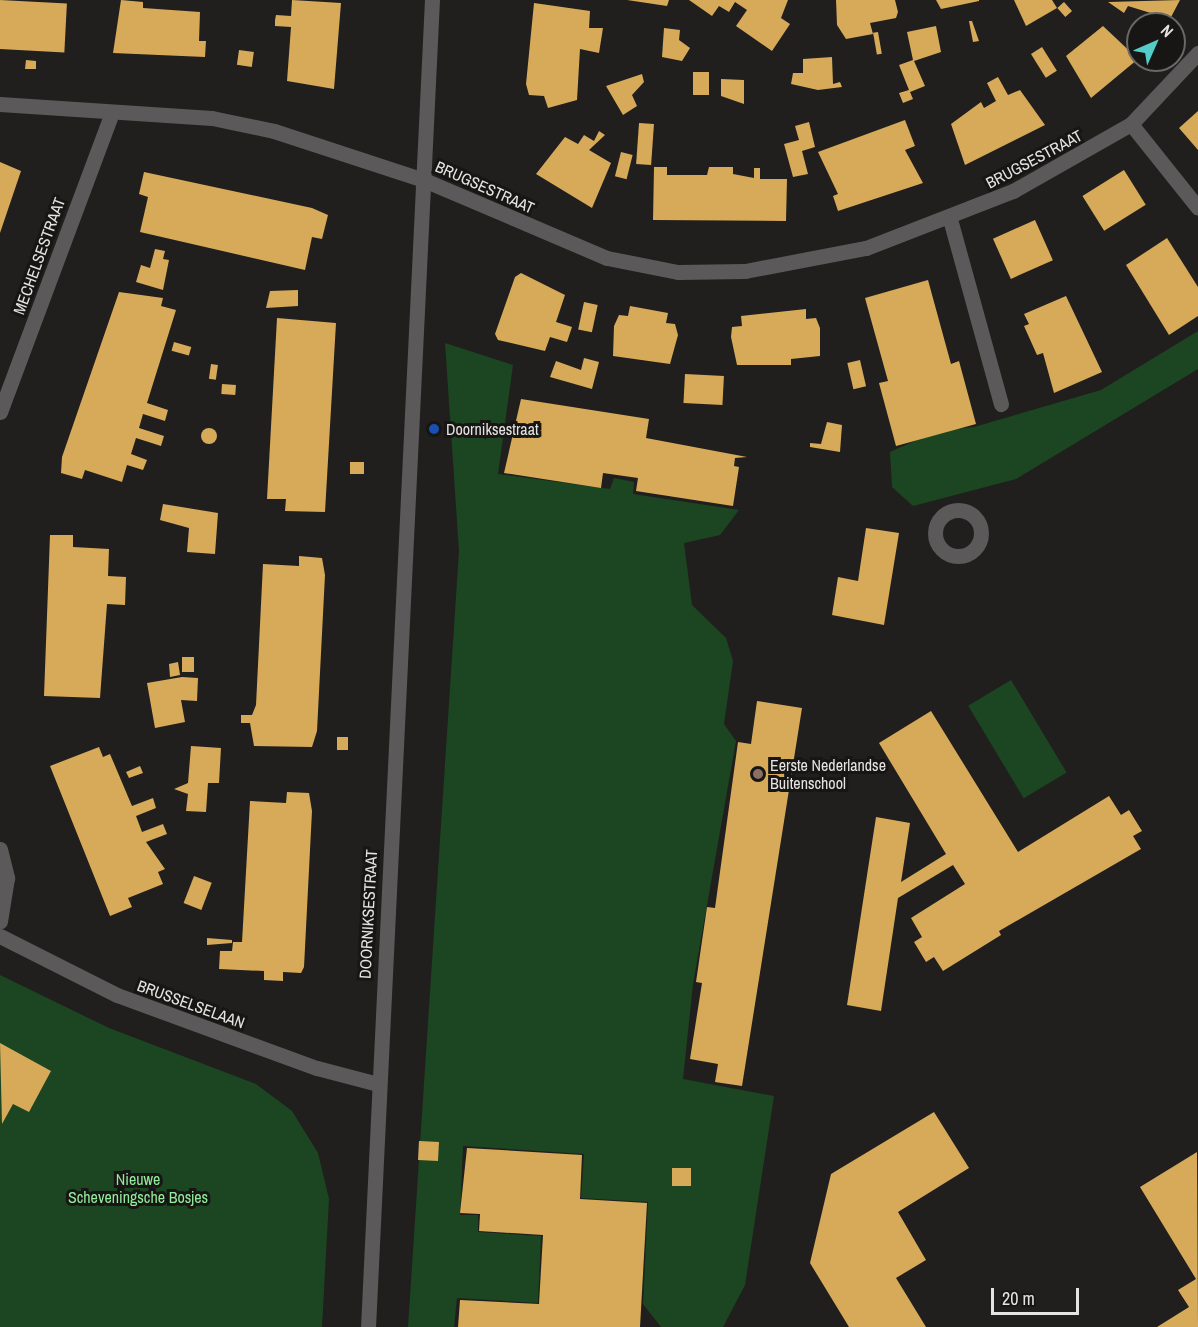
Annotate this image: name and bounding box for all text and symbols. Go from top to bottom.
north arrow [1126,12,1186,72]
text: N [1156,20,1178,42]
street label: BRUGSESTRAAT [983,126,1085,192]
street label: BRUGSESTRAAT [433,157,537,217]
street label: MECHELSESTRAAT [9,195,69,317]
place label: Doorniksestraat [446,419,539,439]
marker: Doorniksestraat [427,422,441,436]
place label: Eerste Nederlandse Buitenschool [770,755,886,793]
marker: Eerste Nederlandse Buitenschool [751,767,765,781]
street label: DOORNIKSESTRAAT [355,849,381,979]
street label: BRUSSELSELAAN [135,976,247,1032]
park label: Nieuwe Scheveningsche Bosjes [68,1169,208,1207]
scale bar [994,1276,1082,1314]
text: 20 m [1002,1286,1035,1311]

